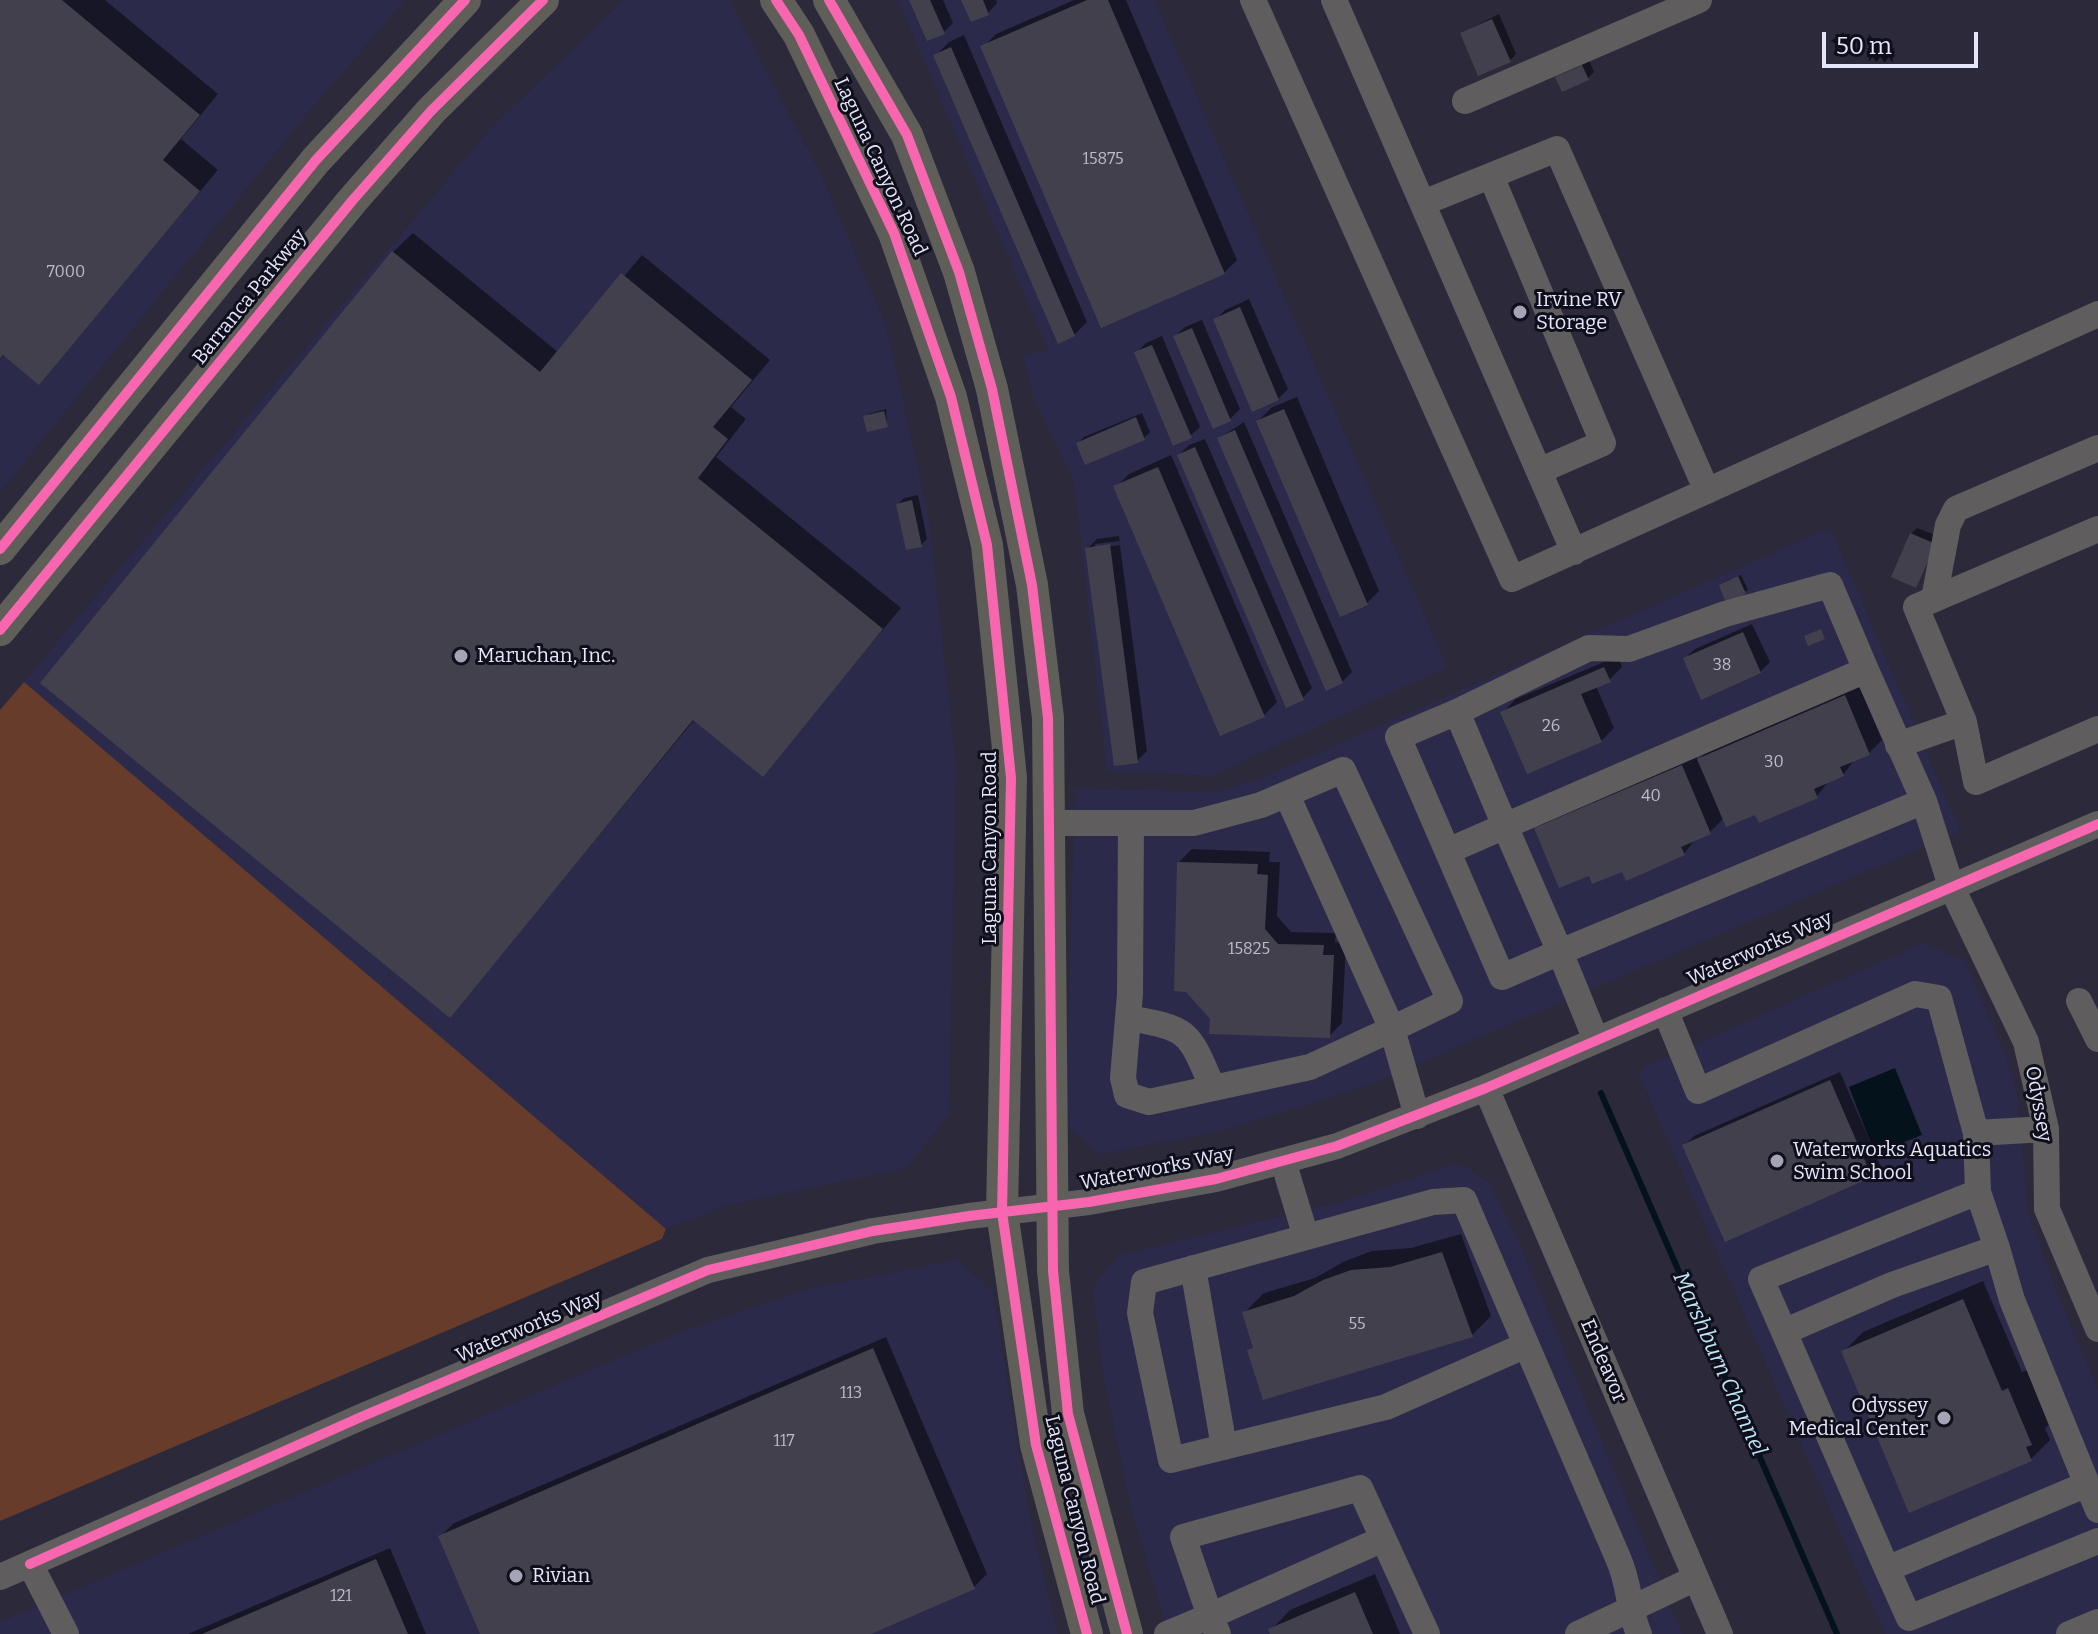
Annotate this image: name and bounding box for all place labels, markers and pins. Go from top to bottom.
place label: Irvine RV Storage [1536,288,1622,335]
marker: Irvine RV Storage [1511,303,1529,321]
place label: Maruchan, Inc. [477,644,615,668]
marker: Maruchan, Inc. [452,647,470,665]
place label: Waterworks Aquatics Swim School [1793,1138,1991,1185]
marker: Waterworks Aquatics Swim School [1768,1152,1786,1170]
place label: Odyssey Medical Center [1788,1394,1928,1441]
marker: Odyssey Medical Center [1935,1409,1953,1427]
place label: Rivian [532,1564,590,1588]
marker: Rivian [507,1567,525,1585]

